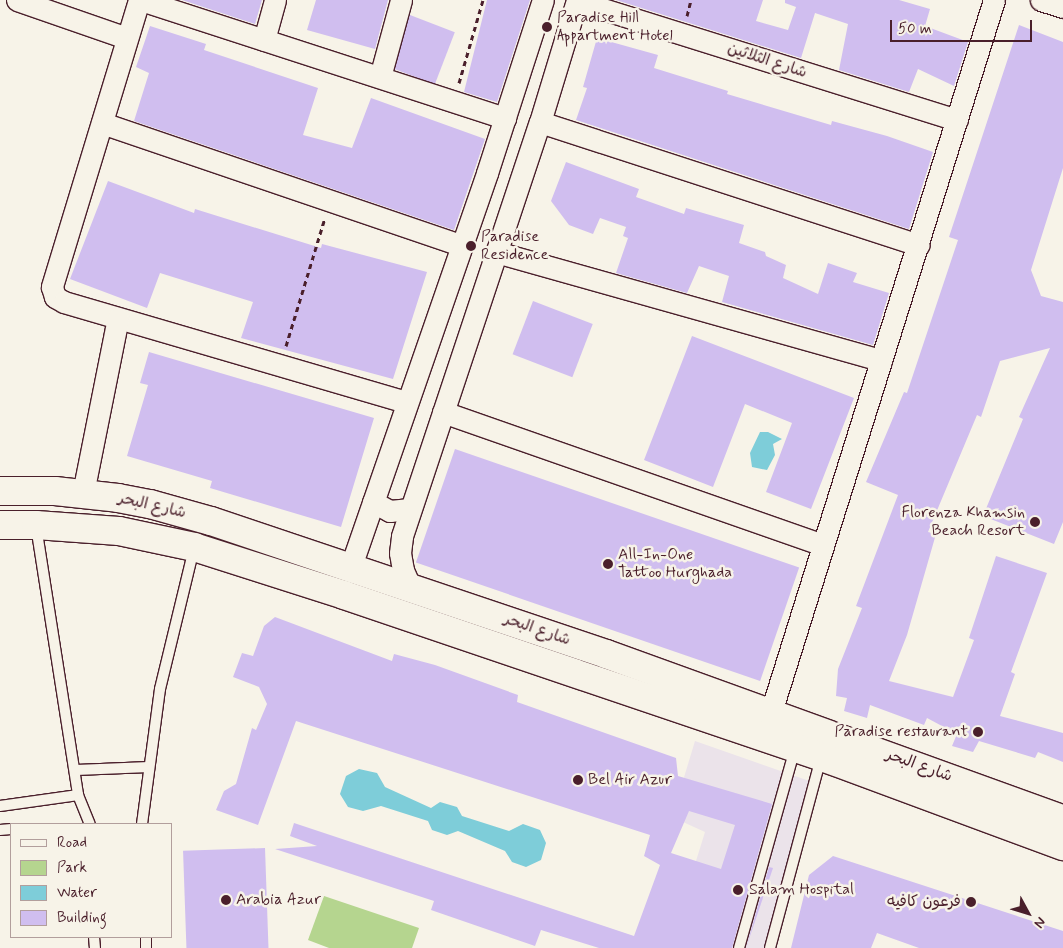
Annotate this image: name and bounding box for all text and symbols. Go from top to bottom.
place label: Paradise Hill Appartment Hotel [557,8,673,46]
scale bar [893,10,1036,42]
text: 50 m [898,19,932,39]
marker: Paradise Hill Appartment Hotel [541,21,553,33]
street label: شارع الثلاثين [725,39,809,83]
place label: Paradise Residence [481,227,548,265]
marker: Paradise Residence [465,240,477,252]
street label: شارع البحر [116,489,188,523]
place label: Florenza Khamsin Beach Resort [895,503,1025,541]
marker: Florenza Khamsin Beach Resort [1029,516,1041,528]
place label: All-In-One Tattoo Hurghada [618,545,732,583]
marker: All-In-One Tattoo Hurghada [602,558,614,570]
street label: شارع البحر [501,610,573,650]
place label: Paradise restaurant [834,722,968,742]
marker: Paradise restaurant [972,726,984,738]
street label: شارع البحر [883,745,955,787]
place label: Bel Air Azur [588,770,671,790]
marker: Bel Air Azur [572,774,584,786]
legend [10,823,172,938]
text: Road [57,833,87,853]
text: Park [57,858,87,878]
place label: Salam Hospital [749,880,857,900]
text: Water [57,883,97,903]
marker: Salam Hospital [731,883,745,897]
north arrow [1003,888,1053,938]
place label: Arabia Azur [236,890,318,910]
place label: فرعون كافيه [887,892,961,912]
marker: Arabia Azur [220,894,232,906]
marker: فرعون كافيه [965,896,977,908]
text: Building [57,908,107,928]
text: N [1030,913,1050,932]

